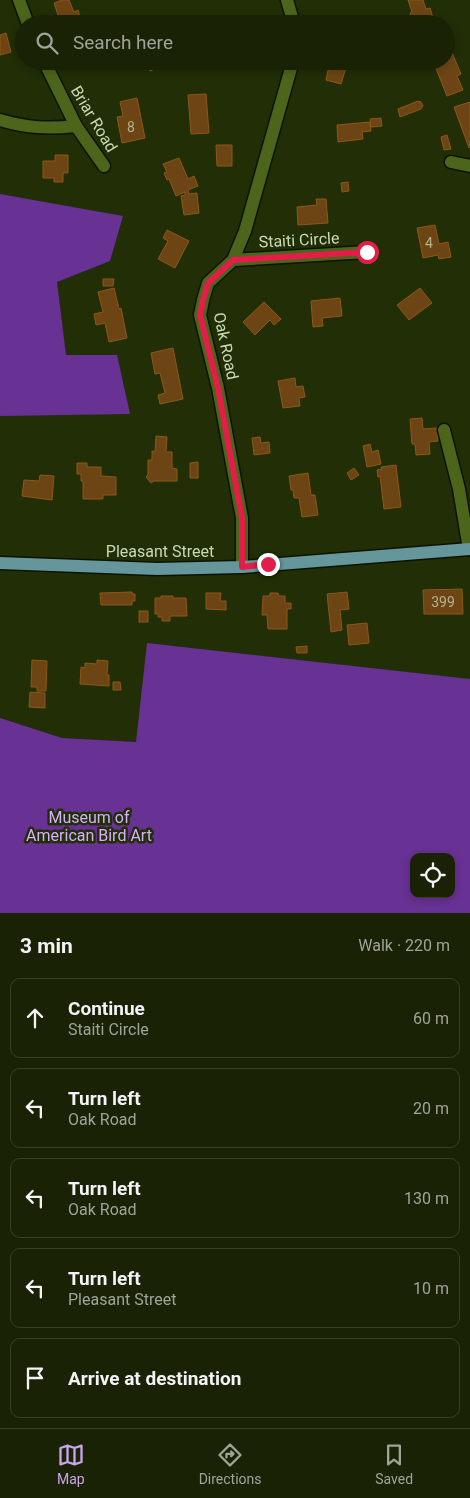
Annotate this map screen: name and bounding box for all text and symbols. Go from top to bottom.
search box [15,15,455,70]
icon: search [33,29,61,57]
text: Search here [73,31,173,54]
street label: Briar Road [67,82,121,156]
house number: 8 [127,119,135,135]
street label: Staiti Circle [258,228,340,252]
house number: 4 [425,235,433,251]
route start [356,241,379,264]
street label: Oak Road [210,311,242,381]
street label: Pleasant Street [106,542,214,561]
route end [257,553,280,576]
house number: 399 [431,594,455,610]
park label: Museum of American Bird Art [26,808,152,845]
map controls [410,853,455,898]
button: locate [410,853,455,898]
text: 3 min [20,934,73,958]
text: Walk · 220 m [358,936,450,955]
text: Continue [68,997,145,1020]
icon: ahead [21,1004,49,1032]
text: 60 m [413,1009,449,1028]
text: Staiti Circle [68,1020,149,1039]
text: Turn left [68,1087,141,1110]
icon: left [21,1094,49,1122]
text: 20 m [413,1099,449,1118]
text: Oak Road [68,1110,137,1129]
text: Turn left [68,1177,141,1200]
icon: left [21,1184,49,1212]
text: 130 m [404,1189,449,1208]
text: Oak Road [68,1200,137,1219]
text: Turn left [68,1267,141,1290]
icon: left [21,1274,49,1302]
text: 10 m [413,1279,449,1298]
text: Pleasant Street [68,1290,176,1309]
icon: arrive [21,1364,49,1392]
text: Arrive at destination [68,1367,241,1390]
tab: Map [57,1441,85,1487]
tab: Directions [199,1441,262,1487]
tab: Saved [375,1441,413,1487]

